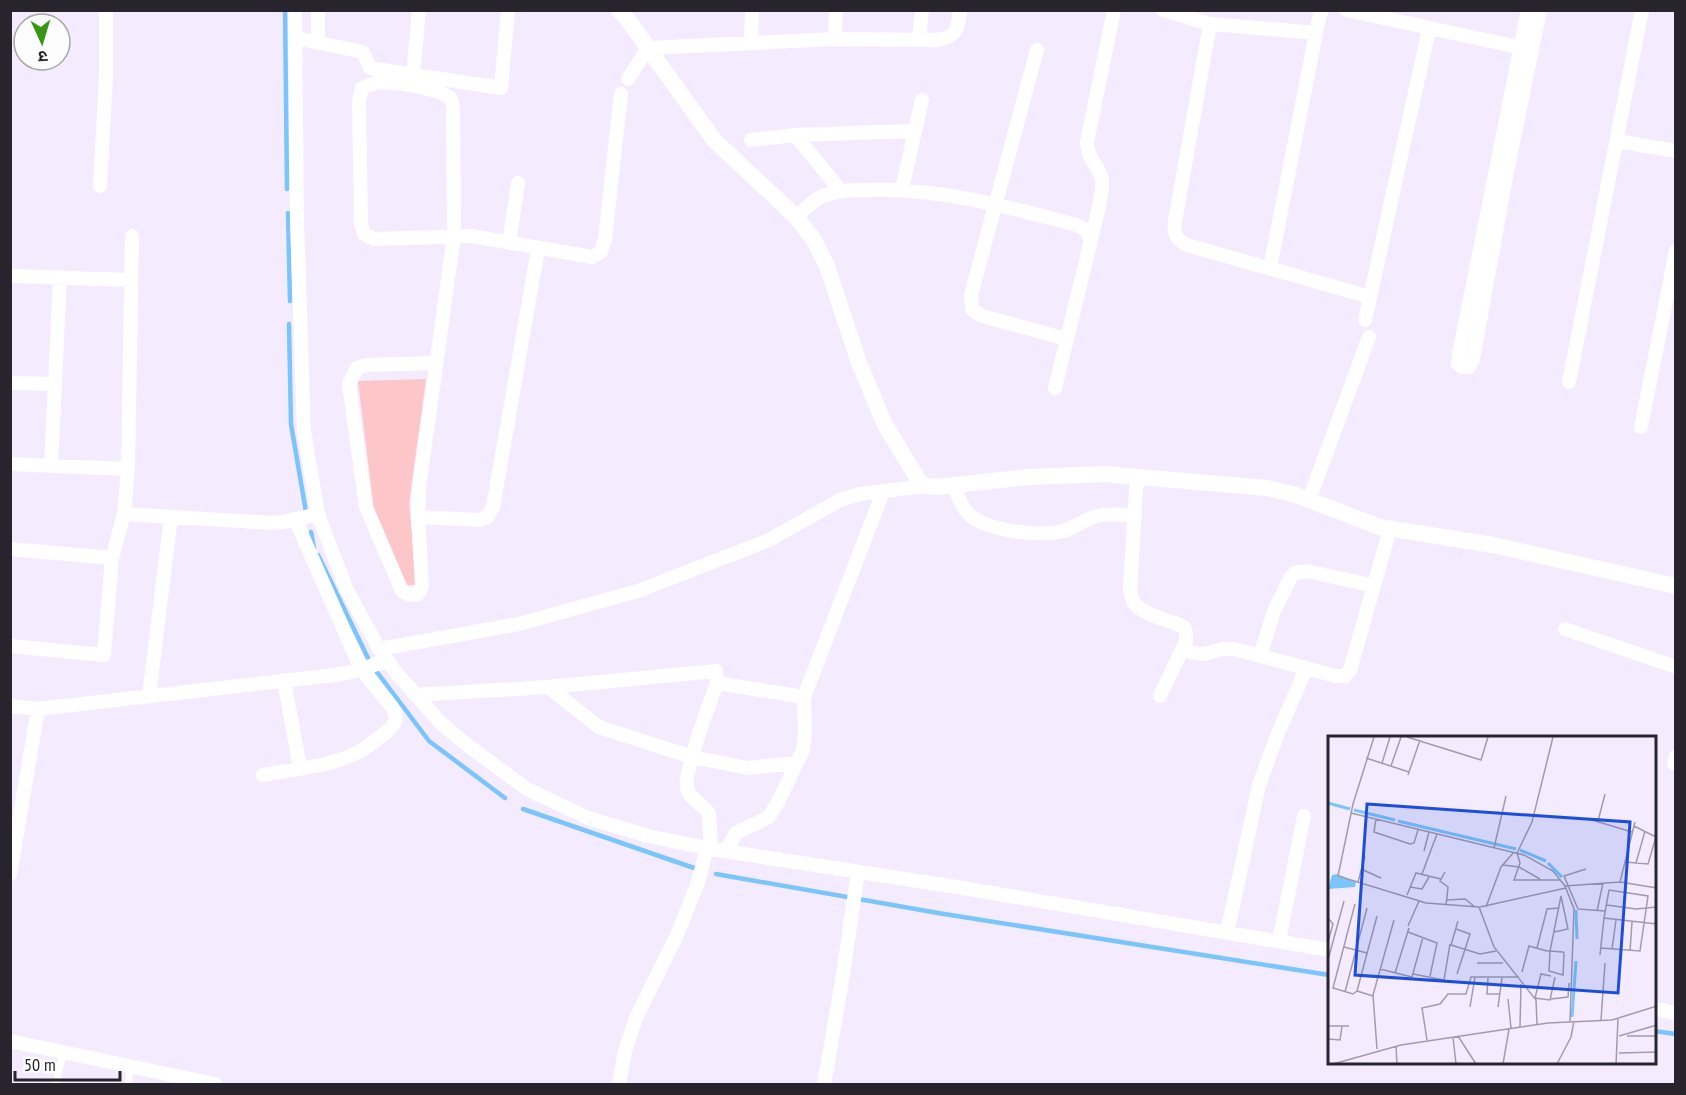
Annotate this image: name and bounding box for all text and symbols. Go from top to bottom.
north arrow [12,12,72,72]
text: उ [37,47,48,67]
inset map [1328,736,1656,1065]
scale bar [15,1044,120,1082]
text: 50 m [24,1053,56,1076]

